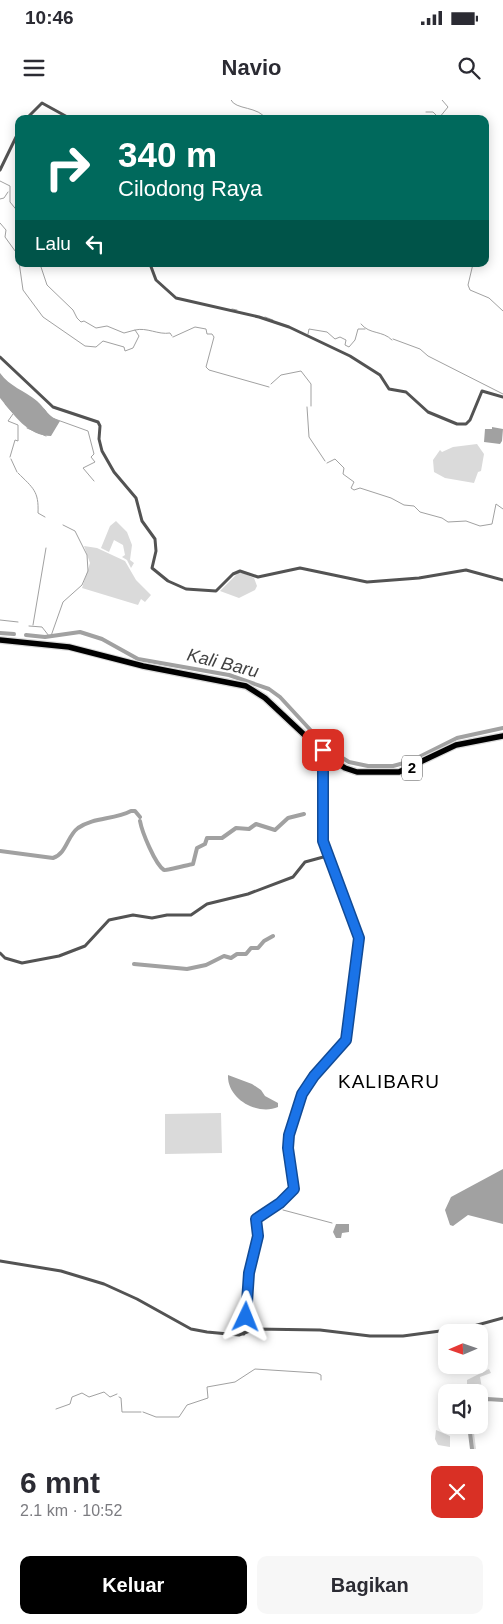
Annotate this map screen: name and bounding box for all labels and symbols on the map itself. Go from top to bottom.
water label: Kali Baru [185,644,261,682]
pin [302,729,344,771]
road number: 2 [402,756,422,780]
district label: KALIBARU [338,1071,440,1092]
position arrow [219,1290,271,1342]
north arrow [438,1324,488,1374]

